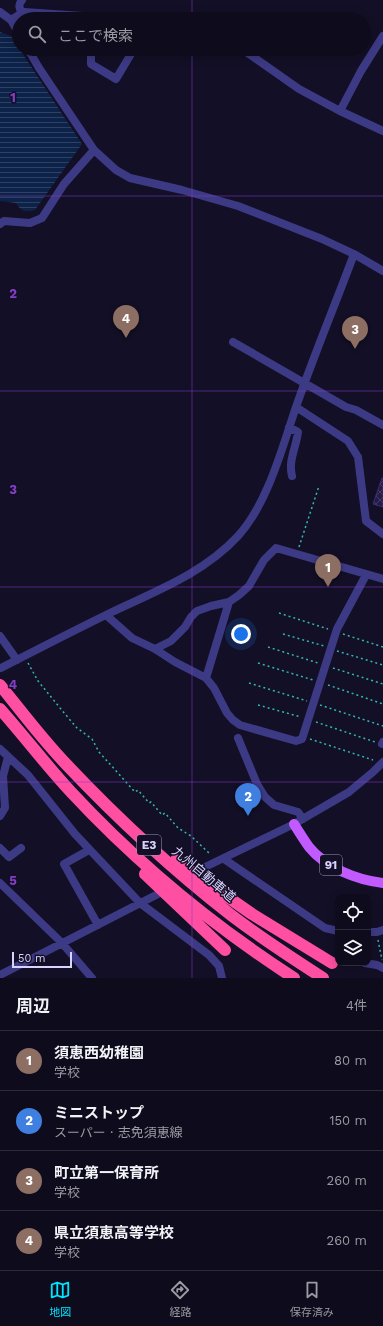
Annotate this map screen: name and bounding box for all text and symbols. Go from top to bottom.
search box [12,12,371,56]
icon: search [26,23,48,45]
text: ここで検索 [58,27,133,45]
text: 1 [10,90,16,105]
text: 2 [9,286,17,301]
pin: 4 [113,305,139,338]
pin: 3 [342,316,368,349]
text: 3 [9,482,17,497]
pin: 1 [315,554,341,587]
your location [231,624,251,644]
text: 4 [9,677,18,692]
pin: 2 [235,783,261,816]
road number: E3 [137,835,161,855]
street label: 九州自動車道 [169,843,239,905]
road number: 91 [320,855,342,875]
text: 5 [9,873,17,888]
map controls [335,894,371,966]
button: locate [335,894,371,930]
button: layers [335,930,371,966]
scale bar [12,950,72,969]
text: 50 m [18,952,45,965]
text: 周辺 [16,996,50,1016]
text: 4件 [346,998,367,1013]
text: 須恵西幼稚園 [54,1044,144,1062]
text: 1 [26,1053,32,1068]
text: 80 m [334,1053,367,1068]
text: 学校 [54,1065,80,1080]
text: ミニストップ [54,1104,144,1122]
text: 2 [25,1113,33,1128]
text: 150 m [329,1113,367,1128]
text: スーパー · 志免須恵線 [54,1125,183,1140]
text: 町立第一保育所 [54,1164,159,1182]
text: 3 [25,1173,33,1188]
text: 260 m [327,1173,367,1188]
text: 学校 [54,1185,80,1200]
text: 県立須恵高等学校 [54,1224,174,1242]
text: 4 [25,1233,33,1248]
text: 260 m [327,1233,367,1248]
text: 学校 [54,1245,80,1260]
tab: 地図 [49,1279,71,1319]
tab: 経路 [169,1279,191,1319]
tab: 保存済み [290,1279,334,1319]

